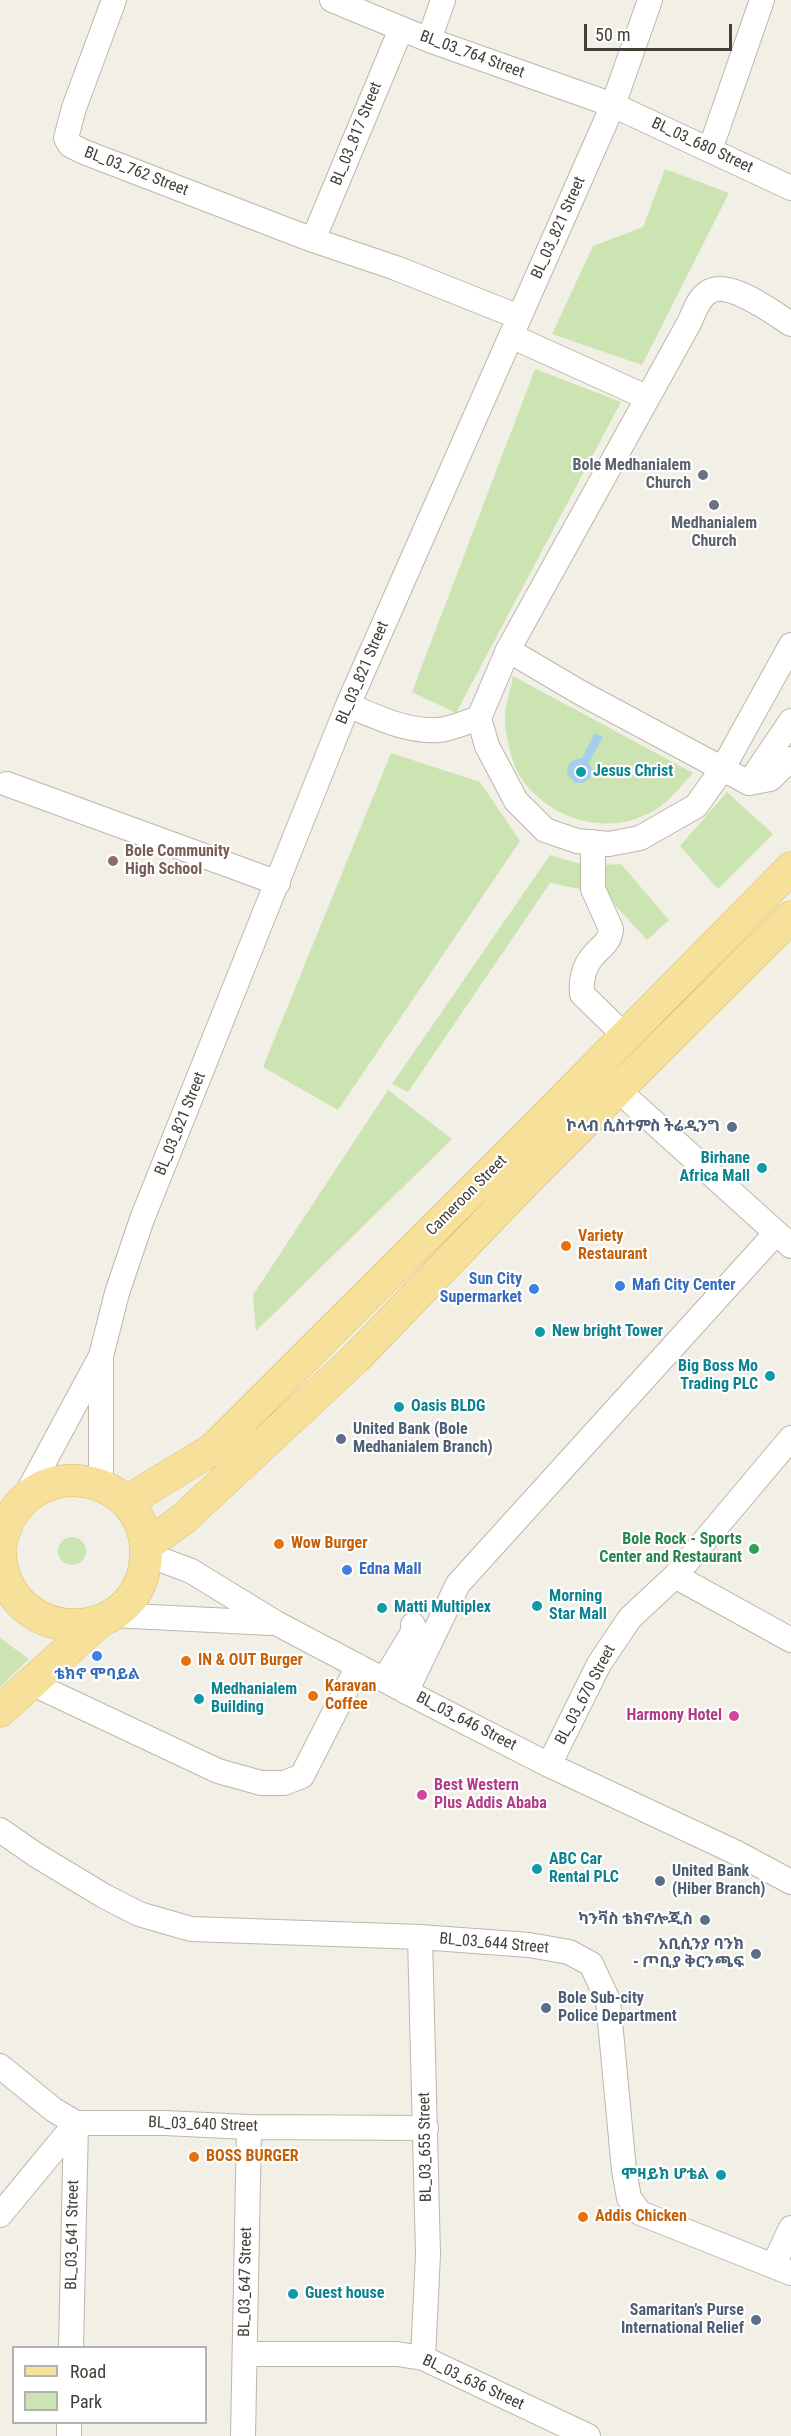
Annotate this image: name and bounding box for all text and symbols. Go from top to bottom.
scale bar [587,12,736,50]
text: 50 m [595,24,630,45]
street label: BL_03_764 Street [417,27,527,83]
street label: BL_03_817 Street [328,79,386,189]
street label: BL_03_680 Street [648,114,756,178]
street label: BL_03_762 Street [81,143,191,201]
street label: BL_03_821 Street [528,174,590,282]
place label: Bole Medhanialem Church [573,456,691,494]
marker: Bole Medhanialem Church [696,468,710,482]
marker: Medhanialem Church [707,498,721,512]
place label: Medhanialem Church [671,514,757,552]
street label: BL_03_821 Street [333,619,393,727]
place label: Jesus Christ [593,762,673,782]
marker: Jesus Christ [574,765,588,779]
place label: Bole Community High School [125,842,230,880]
marker: Bole Community High School [106,854,120,868]
street label: BL_03_821 Street [152,1069,210,1179]
place label: ኮላብ ሲስተምስ ትሬዲንግ [566,1117,720,1137]
marker: ኮላብ ሲስተምስ ትሬዲንግ [725,1120,739,1134]
place label: Birhane Africa Mall [680,1149,750,1187]
street label: Cameroon Street [423,1152,511,1240]
marker: Birhane Africa Mall [755,1161,769,1175]
place label: Variety Restaurant [578,1227,647,1265]
marker: Variety Restaurant [559,1239,573,1253]
place label: Sun City Supermarket [440,1270,522,1308]
place label: Mafi City Center [632,1276,735,1296]
marker: Mafi City Center [613,1279,627,1293]
marker: Sun City Supermarket [527,1282,541,1296]
place label: New bright Tower [552,1322,663,1342]
marker: New bright Tower [533,1325,547,1339]
place label: Big Boss Mo Trading PLC [678,1357,758,1395]
marker: Big Boss Mo Trading PLC [763,1369,777,1383]
place label: Oasis BLDG [411,1397,485,1417]
marker: Oasis BLDG [392,1400,406,1414]
place label: United Bank (Bole Medhanialem Branch) [353,1420,493,1458]
marker: United Bank (Bole Medhanialem Branch) [334,1432,348,1446]
place label: Bole Rock - Sports Center and Restaurant [599,1530,742,1568]
place label: Wow Burger [291,1534,368,1554]
marker: Wow Burger [272,1537,286,1551]
marker: Bole Rock - Sports Center and Restaurant [747,1542,761,1556]
place label: Edna Mall [359,1560,421,1580]
marker: Edna Mall [340,1563,354,1577]
place label: Morning Star Mall [549,1587,607,1625]
place label: Matti Multiplex [394,1598,491,1618]
marker: Morning Star Mall [530,1599,544,1613]
marker: Matti Multiplex [375,1601,389,1615]
street label: BL_03_670 Street [552,1642,620,1748]
marker: ቴክኖ ሞባይል [90,1649,104,1663]
place label: IN & OUT Burger [198,1651,303,1671]
marker: IN & OUT Burger [179,1654,193,1668]
place label: ቴክኖ ሞባይል [54,1665,140,1685]
place label: Karavan Coffee [325,1677,376,1715]
place label: Medhanialem Building [211,1680,297,1718]
street label: BL_03_646 Street [413,1688,519,1756]
marker: Karavan Coffee [306,1689,320,1703]
marker: Medhanialem Building [192,1692,206,1706]
place label: Harmony Hotel [626,1706,722,1726]
marker: Harmony Hotel [727,1709,741,1723]
place label: Best Western Plus Addis Ababa [434,1776,547,1814]
marker: Best Western Plus Addis Ababa [415,1788,429,1802]
place label: ABC Car Rental PLC [549,1850,619,1888]
marker: ABC Car Rental PLC [530,1862,544,1876]
place label: United Bank (Hiber Branch) [672,1862,765,1900]
marker: United Bank (Hiber Branch) [653,1874,667,1888]
place label: ካንቫስ ቴክኖሎጂስ [578,1910,693,1930]
marker: ካንቫስ ቴክኖሎጂስ [698,1913,712,1927]
street label: BL_03_644 Street [438,1930,550,1958]
place label: አቢሲንያ ባንክ - ጦቢያ ቅርንጫፍ [633,1935,744,1973]
marker: አቢሲንያ ባንክ - ጦቢያ ቅርንጫፍ [749,1947,763,1961]
place label: Bole Sub-city Police Department [558,1989,677,2027]
marker: Bole Sub-city Police Department [539,2001,553,2015]
street label: BL_03_655 Street [415,2092,437,2202]
street label: BL_03_640 Street [148,2113,258,2137]
place label: BOSS BURGER [206,2147,299,2167]
marker: BOSS BURGER [187,2150,201,2164]
place label: ሞዛይክ ሆቴል [621,2165,709,2185]
marker: ሞዛይክ ሆቴል [714,2168,728,2182]
street label: BL_03_641 Street [62,2180,84,2290]
place label: Addis Chicken [595,2207,687,2227]
marker: Addis Chicken [576,2210,590,2224]
street label: BL_03_647 Street [235,2227,257,2337]
place label: Guest house [305,2284,384,2304]
marker: Guest house [286,2287,300,2301]
place label: Samaritan’s Purse International Relief [621,2301,744,2339]
marker: Samaritan’s Purse International Relief [749,2313,763,2327]
legend [12,2346,207,2424]
street label: BL_03_636 Street [419,2351,527,2415]
text: Road [70,2361,106,2382]
text: Park [70,2391,102,2412]

